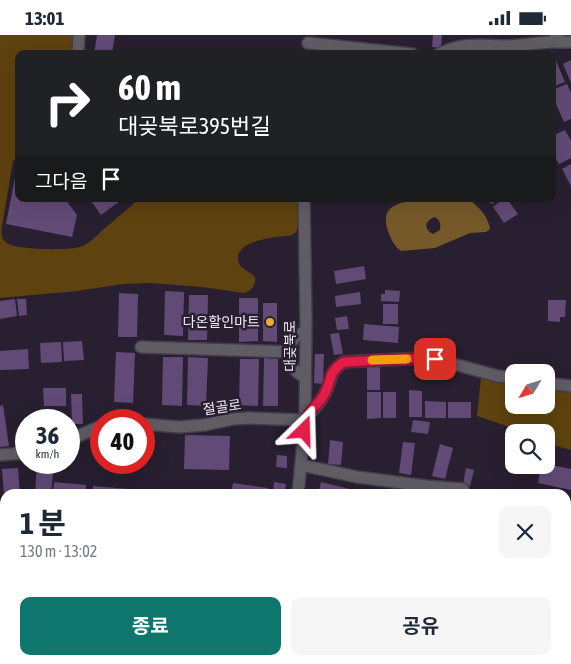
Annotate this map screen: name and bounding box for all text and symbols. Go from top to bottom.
text: 13:01 [25,7,64,29]
text: 60 m [118,67,181,107]
icon: right [35,70,100,135]
text: 대곶북로395번길 [118,113,270,139]
icon: arrive [97,165,125,193]
text: 그다음 [35,170,87,192]
place label: 다온할인마트 [183,314,260,330]
marker: 다온할인마트 [264,316,276,328]
street label: 대곶북로 [282,320,298,372]
pin [414,338,456,380]
icon: arrive [421,345,449,373]
north arrow [505,364,555,414]
map controls [505,364,555,474]
street label: 절골로 [202,396,242,418]
position arrow [277,404,329,456]
speed limit sign: 40 [90,409,155,474]
text: 36 [36,421,59,449]
button: search [505,424,555,474]
text: km/h [36,447,59,461]
text: 1 분 [20,506,66,540]
button: close [499,506,551,558]
text: 130 m · 13:02 [20,542,97,560]
button: 종료 [20,597,281,655]
button: 공유 [291,597,551,655]

